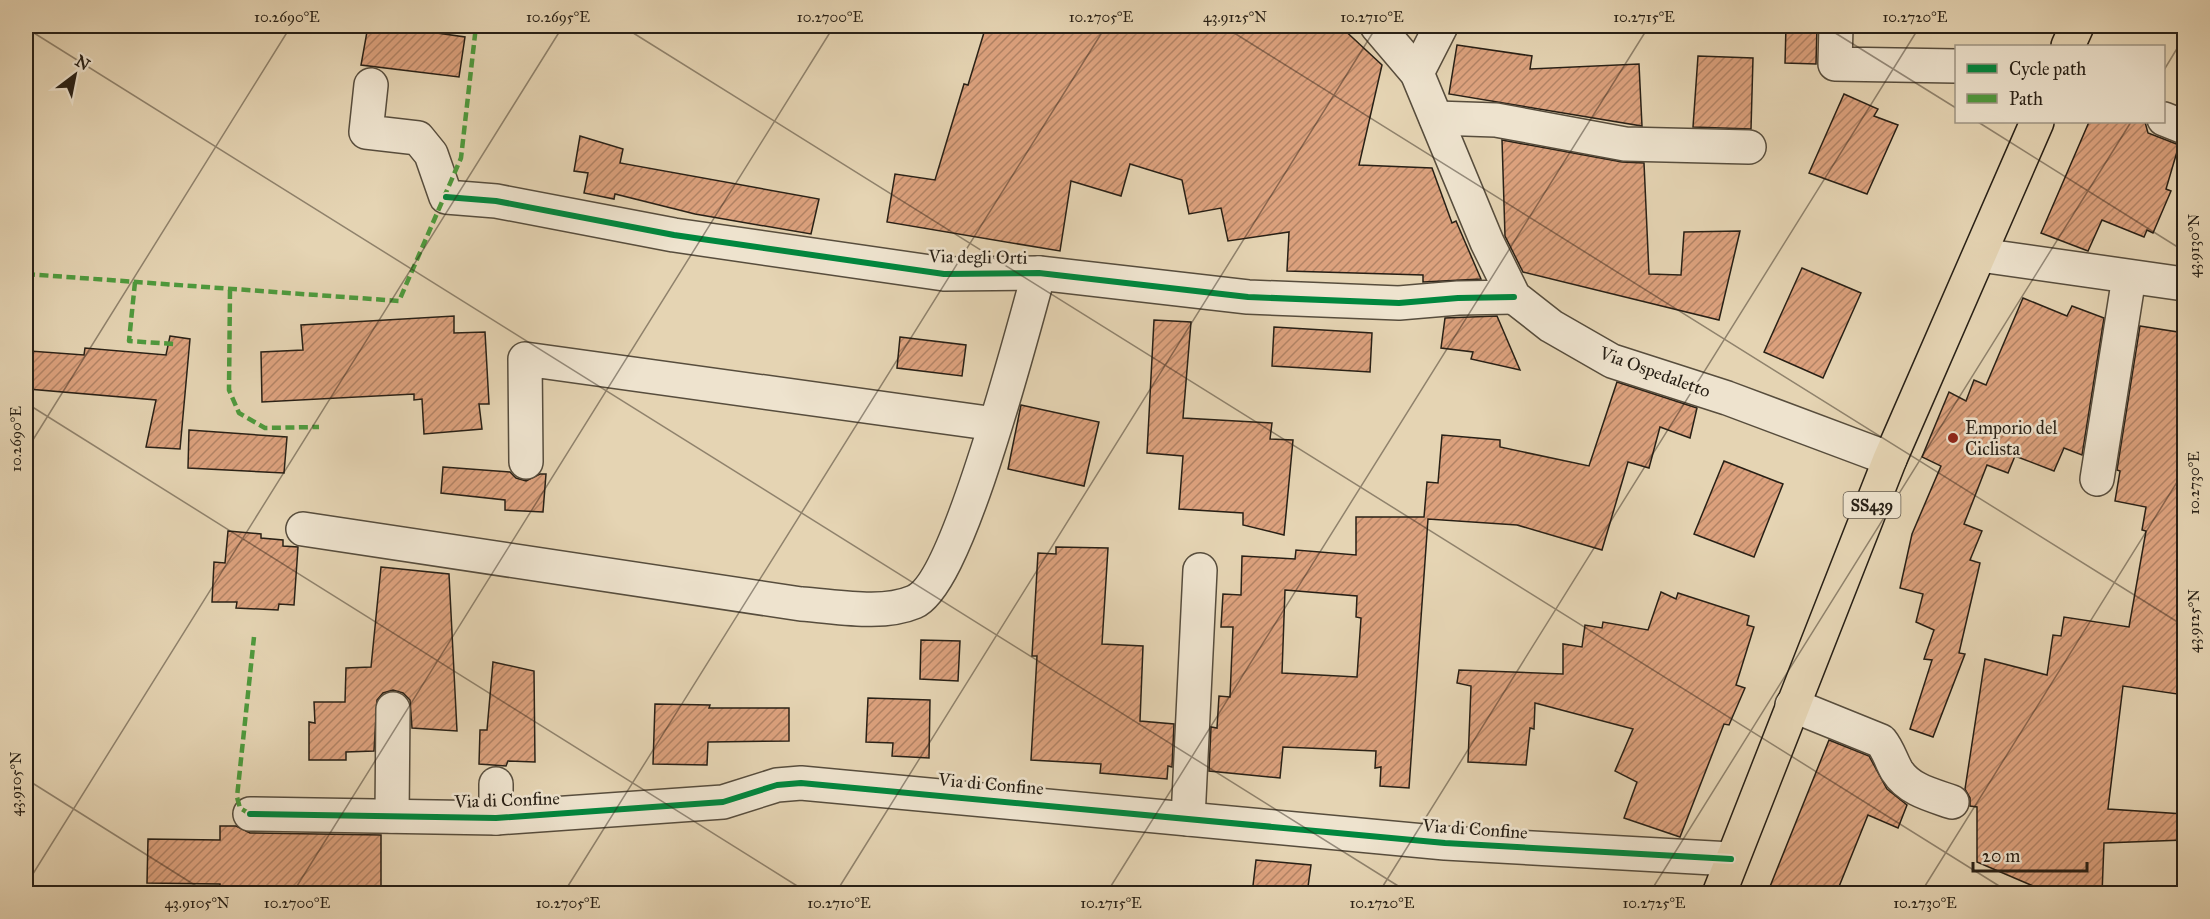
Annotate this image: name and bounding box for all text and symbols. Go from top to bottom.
text: 10.2690°E [254,8,320,26]
text: 10.2695°E [526,8,590,26]
text: 10.2700°E [797,8,863,26]
text: 10.2705°E [1069,8,1134,26]
text: 43.9125°N [1203,8,1267,26]
text: 10.2710°E [1340,8,1404,26]
text: 10.2715°E [1613,8,1675,26]
text: 10.2720°E [1882,8,1948,26]
north arrow [45,45,105,105]
legend [1955,45,2165,123]
text: N [72,51,94,75]
text: Cycle path [2009,58,2086,80]
text: Path [2009,88,2043,110]
text: 43.9130°N [2185,214,2203,278]
street label: Via degli Orti [927,245,1028,270]
street label: Via Ospedaletto [1596,341,1714,402]
text: 10.2690°E [7,406,25,472]
place label: Emporio del Ciclista [1965,417,2057,460]
marker: Emporio del Ciclista [1946,431,1960,445]
text: 10.2730°E [2185,451,2203,515]
road number: SS439 [1844,492,1900,518]
text: 43.9125°N [2185,589,2203,653]
text: 43.9105°N [7,751,25,817]
street label: Via di Confine [936,768,1045,800]
street label: Via di Confine [453,787,560,813]
street label: Via di Confine [1421,814,1528,844]
scale bar [1973,835,2087,873]
text: 20 m [1982,845,2020,867]
text: 43.9105°N [164,894,230,912]
text: 10.2700°E [264,894,330,912]
text: 10.2705°E [536,894,601,912]
text: 10.2710°E [807,894,871,912]
text: 10.2715°E [1080,894,1142,912]
text: 10.2720°E [1349,894,1415,912]
text: 10.2725°E [1622,894,1686,912]
text: 10.2730°E [1893,894,1957,912]

